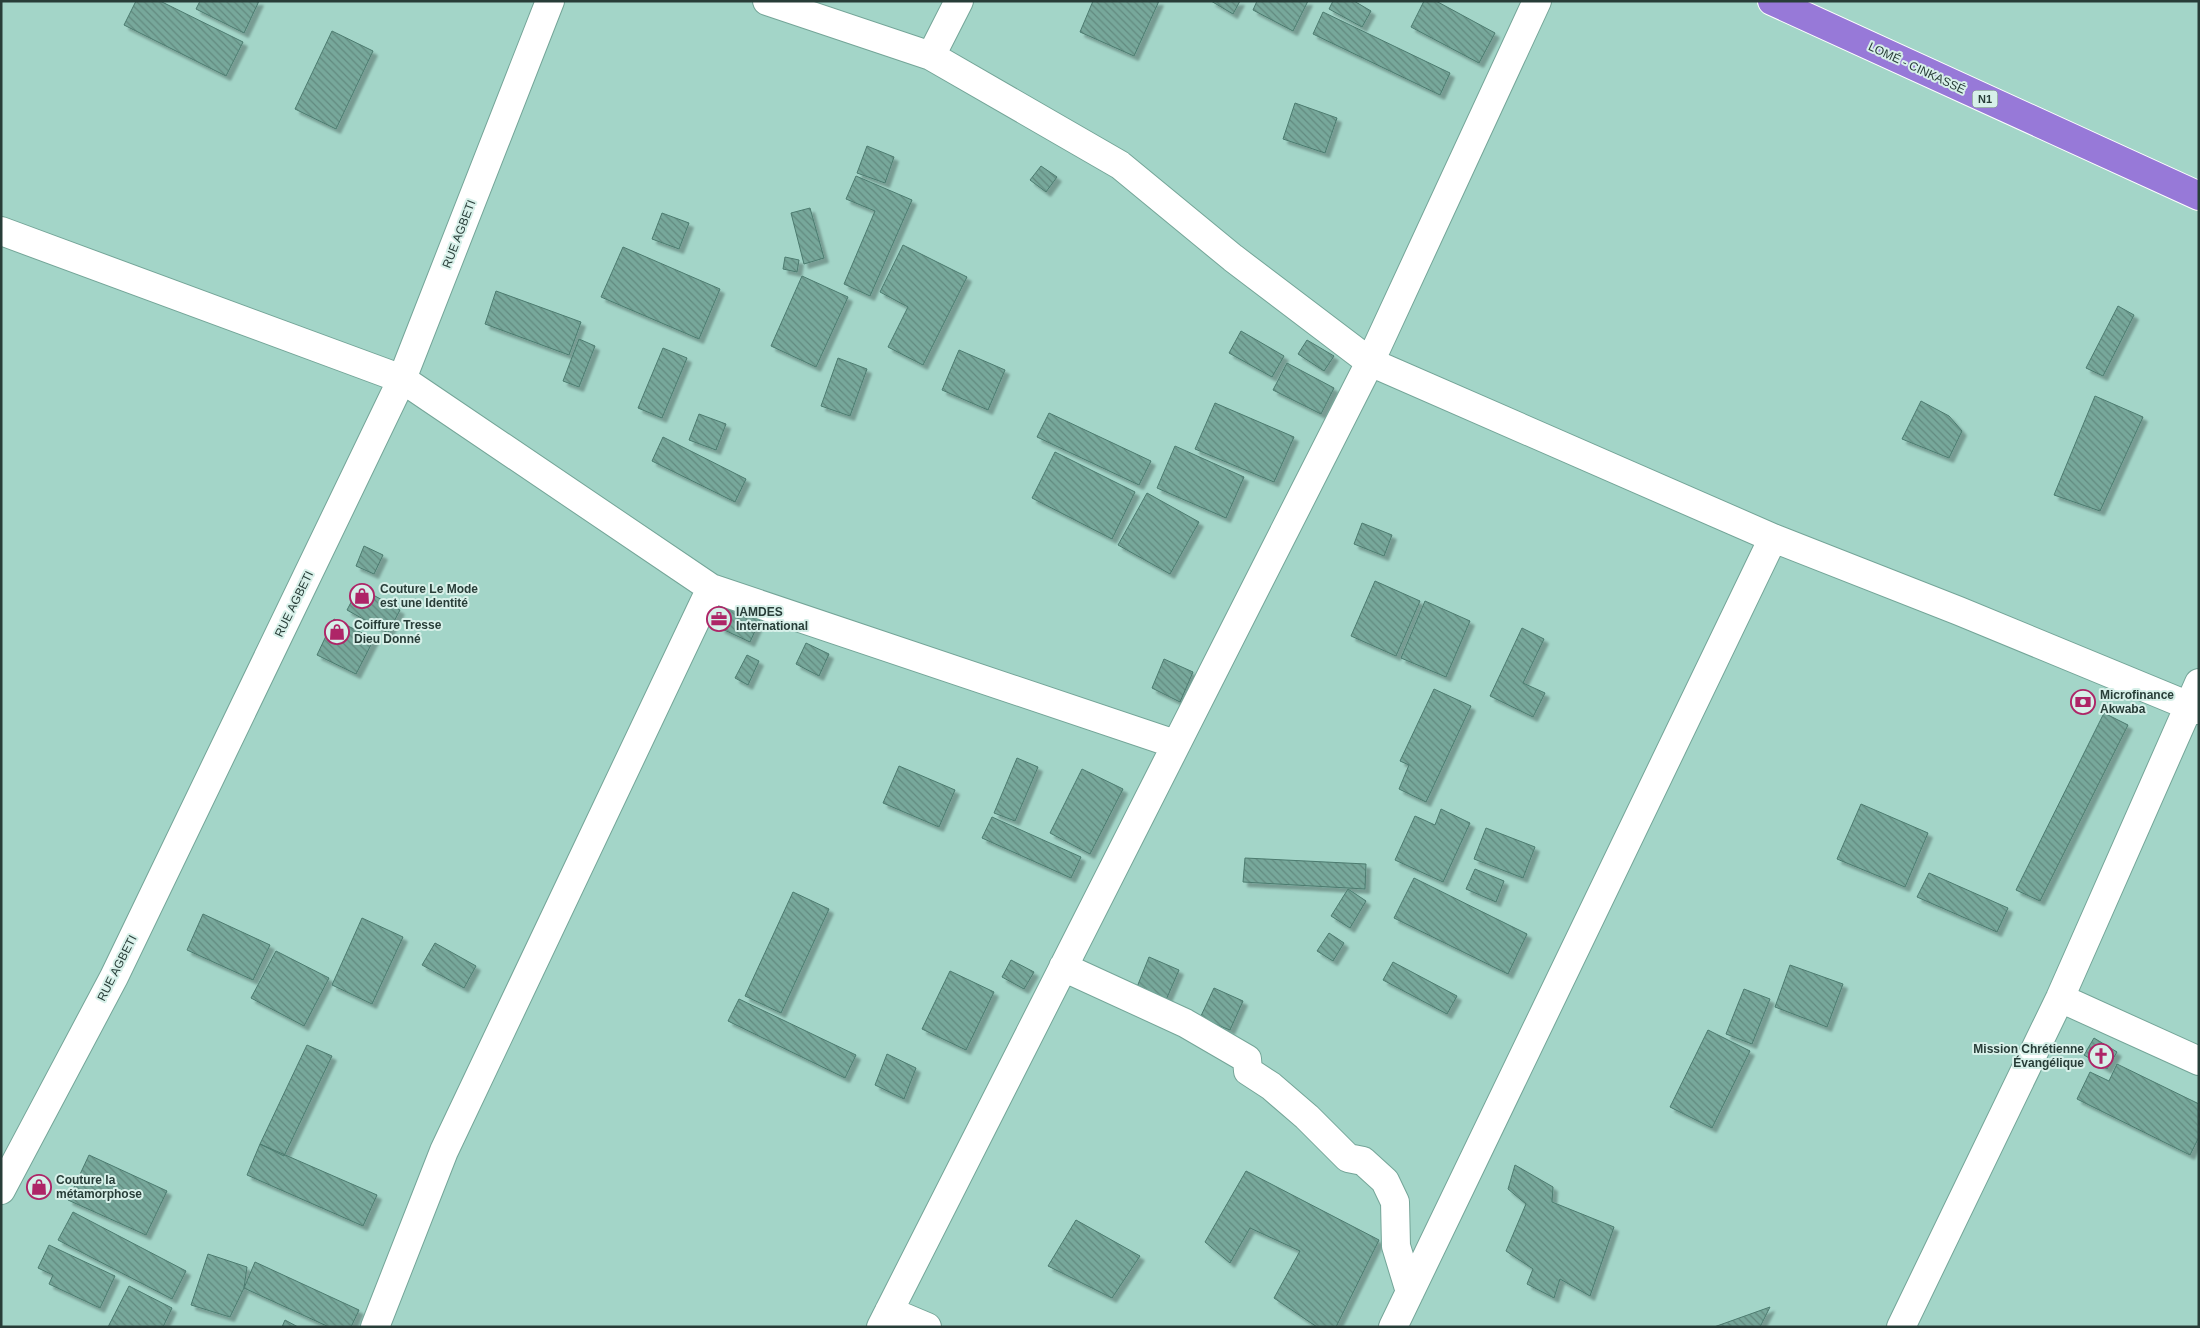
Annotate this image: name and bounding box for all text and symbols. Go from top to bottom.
street label: LOMÉ - CINKASSÉ [1866,38,1968,97]
road number: N1 [1972,90,1998,108]
street label: RUE AGBETI [440,198,478,270]
street label: RUE AGBETI [272,569,316,639]
place label: Couture Le Mode est une Identité [380,582,478,610]
shop icon: Couture Le Mode est une Identité [349,583,375,609]
place label: IAMDES International [736,605,808,633]
office icon: IAMDES International [706,606,732,632]
place label: Coiffure Tresse Dieu Donné [354,618,442,646]
shop icon: Coiffure Tresse Dieu Donné [324,619,350,645]
place label: Microfinance Akwaba [2100,688,2174,716]
bank icon: Microfinance Akwaba [2070,689,2096,715]
street label: RUE AGBETI [94,933,140,1003]
place label: Mission Chrétienne Évangélique [1973,1042,2084,1070]
church icon: Mission Chrétienne Évangélique [2088,1043,2114,1069]
place label: Couture la métamorphose [56,1173,142,1201]
shop icon: Couture la métamorphose [26,1174,52,1200]

